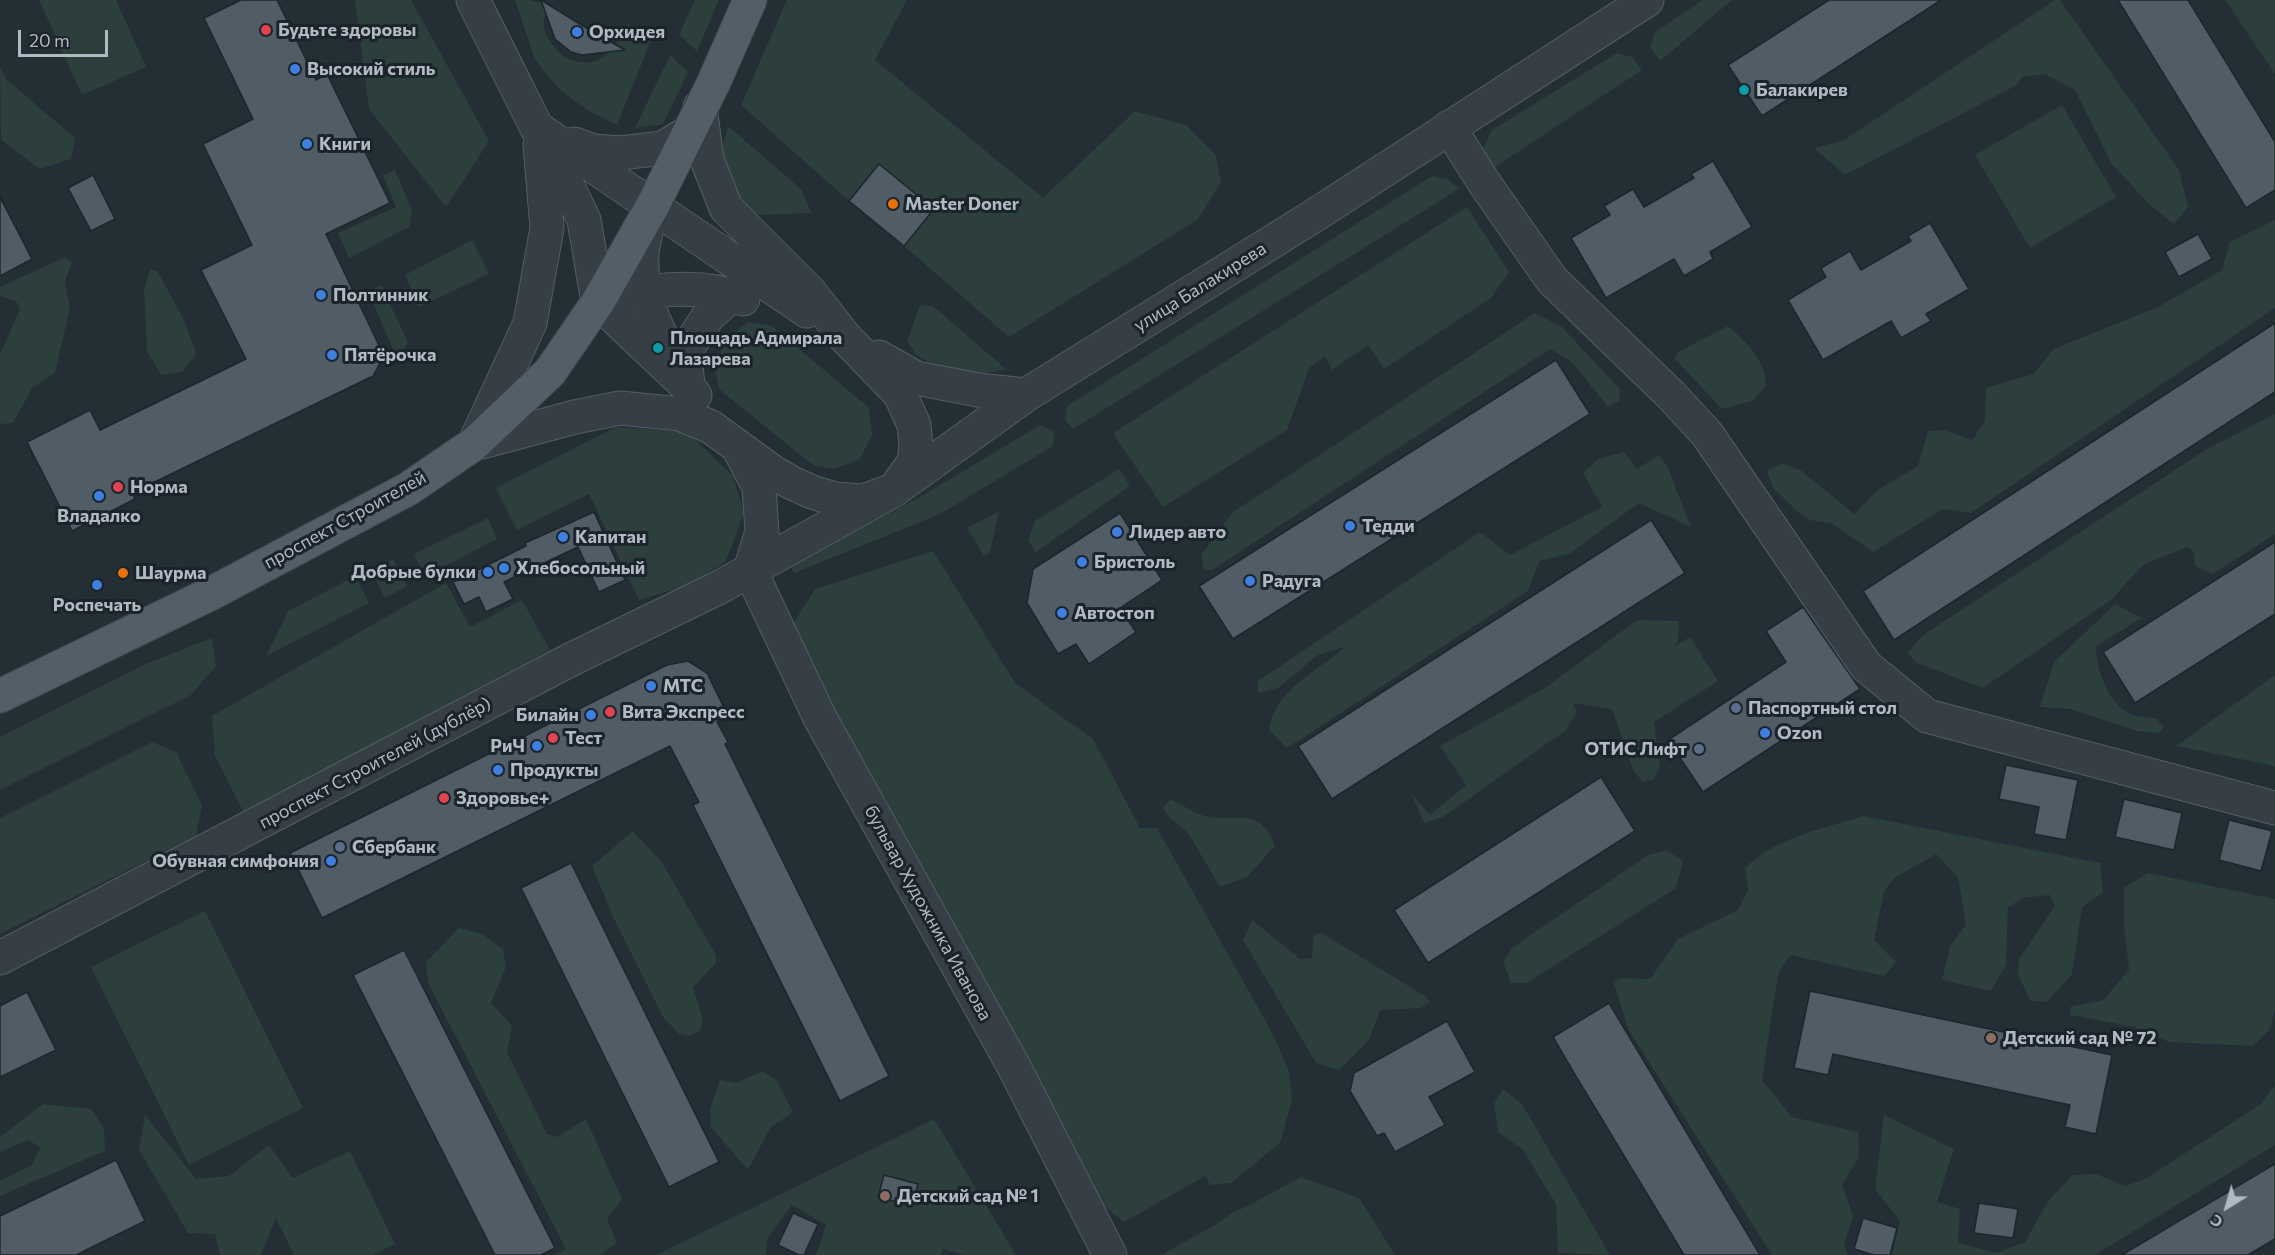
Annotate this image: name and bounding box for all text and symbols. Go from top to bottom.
scale bar [21,18,111,56]
place label: Будьте здоровы [278,19,416,41]
place label: Орхидея [589,21,665,43]
marker: Будьте здоровы [259,23,273,37]
marker: Орхидея [570,25,584,39]
text: 20 m [29,29,70,51]
place label: Высокий стиль [307,58,435,80]
marker: Высокий стиль [288,62,302,76]
place label: Балакирев [1756,79,1848,101]
marker: Балакирев [1737,83,1751,97]
place label: Книги [319,133,371,155]
marker: Книги [300,137,314,151]
place label: Master Doner [905,193,1019,215]
marker: Master Doner [886,197,900,211]
street label: улица Балакирева [1130,238,1270,336]
place label: Полтинник [333,284,429,306]
marker: Полтинник [314,288,328,302]
place label: Площадь Адмирала Лазарева [670,327,842,370]
marker: Площадь Адмирала Лазарева [651,341,665,355]
place label: Пятёрочка [344,344,436,366]
marker: Пятёрочка [325,348,339,362]
street label: проспект Строителей [260,466,430,574]
place label: Норма [130,476,188,498]
marker: Норма [111,480,125,494]
marker: Владалко [92,489,106,503]
place label: Владалко [57,505,141,527]
place label: Тедди [1362,515,1415,537]
marker: Тедди [1343,519,1357,533]
place label: Лидер авто [1129,521,1226,543]
marker: Лидер авто [1110,525,1124,539]
place label: Капитан [575,526,646,548]
marker: Капитан [556,530,570,544]
place label: Бристоль [1094,551,1175,573]
marker: Бристоль [1075,555,1089,569]
place label: Хлебосольный [516,557,645,579]
place label: Добрые булки [351,561,476,583]
marker: Хлебосольный [497,561,511,575]
place label: Шаурма [135,562,206,584]
marker: Добрые булки [481,565,495,579]
marker: Шаурма [116,566,130,580]
place label: Радуга [1262,570,1321,592]
marker: Радуга [1243,574,1257,588]
marker: Роспечать [90,578,104,592]
place label: Роспечать [53,594,141,616]
place label: Автостоп [1074,602,1155,624]
marker: Автостоп [1055,606,1069,620]
place label: МТС [663,675,703,697]
marker: МТС [644,679,658,693]
street label: проспект Строителей (дублёр) [255,693,495,833]
place label: Паспортный стол [1748,697,1897,719]
place label: Вита Экспресс [622,701,745,723]
marker: Паспортный стол [1729,701,1743,715]
place label: Билайн [516,704,579,726]
marker: Вита Экспресс [603,705,617,719]
marker: Билайн [584,708,598,722]
place label: Ozon [1777,722,1822,744]
marker: Ozon [1758,726,1772,740]
place label: Тест [565,727,602,749]
marker: Тест [546,731,560,745]
place label: РиЧ [490,735,525,757]
place label: ОТИС Лифт [1585,738,1687,760]
marker: РиЧ [530,739,544,753]
marker: ОТИС Лифт [1692,742,1706,756]
place label: Продукты [510,759,598,781]
marker: Продукты [491,763,505,777]
place label: Здоровье+ [456,787,550,809]
marker: Здоровье+ [437,791,451,805]
street label: бульвар Художника Иванова [860,802,996,1024]
place label: Сбербанк [352,836,436,858]
marker: Сбербанк [333,840,347,854]
place label: Обувная симфония [152,850,319,872]
marker: Обувная симфония [324,854,338,868]
place label: Детский сад № 72 [2003,1027,2157,1049]
marker: Детский сад № 72 [1984,1031,1998,1045]
north arrow [2197,1177,2257,1237]
place label: Детский сад № 1 [897,1185,1039,1207]
marker: Детский сад № 1 [878,1189,892,1203]
text: С [2206,1211,2226,1233]

